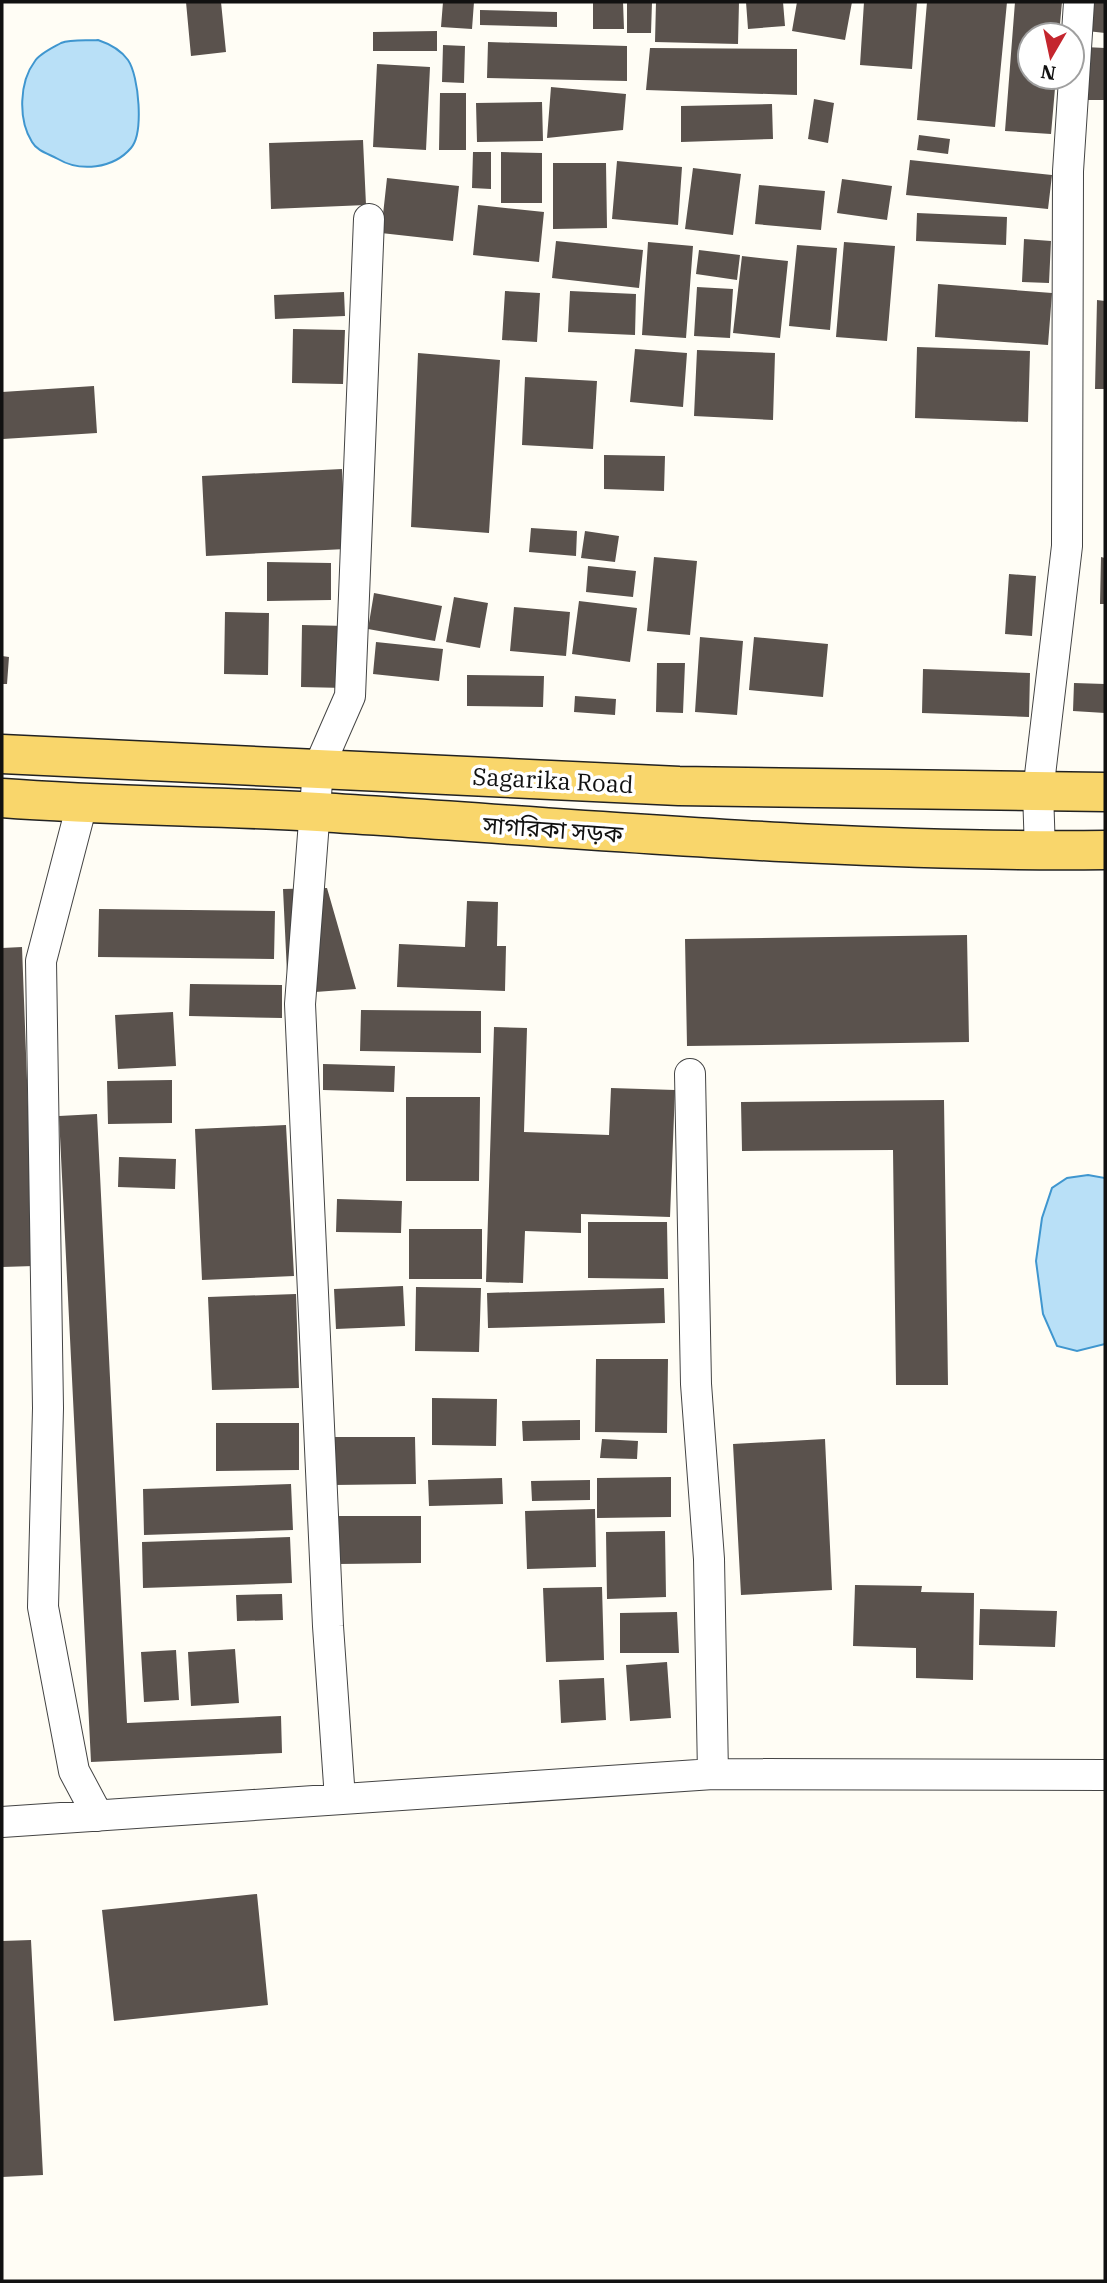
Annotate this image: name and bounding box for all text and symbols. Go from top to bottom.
north arrow [1016,21,1086,91]
text: N [1039,60,1058,86]
street label: Sagarika Road [472,760,634,800]
street label: সাগরিকা সড়ক [481,808,625,850]

